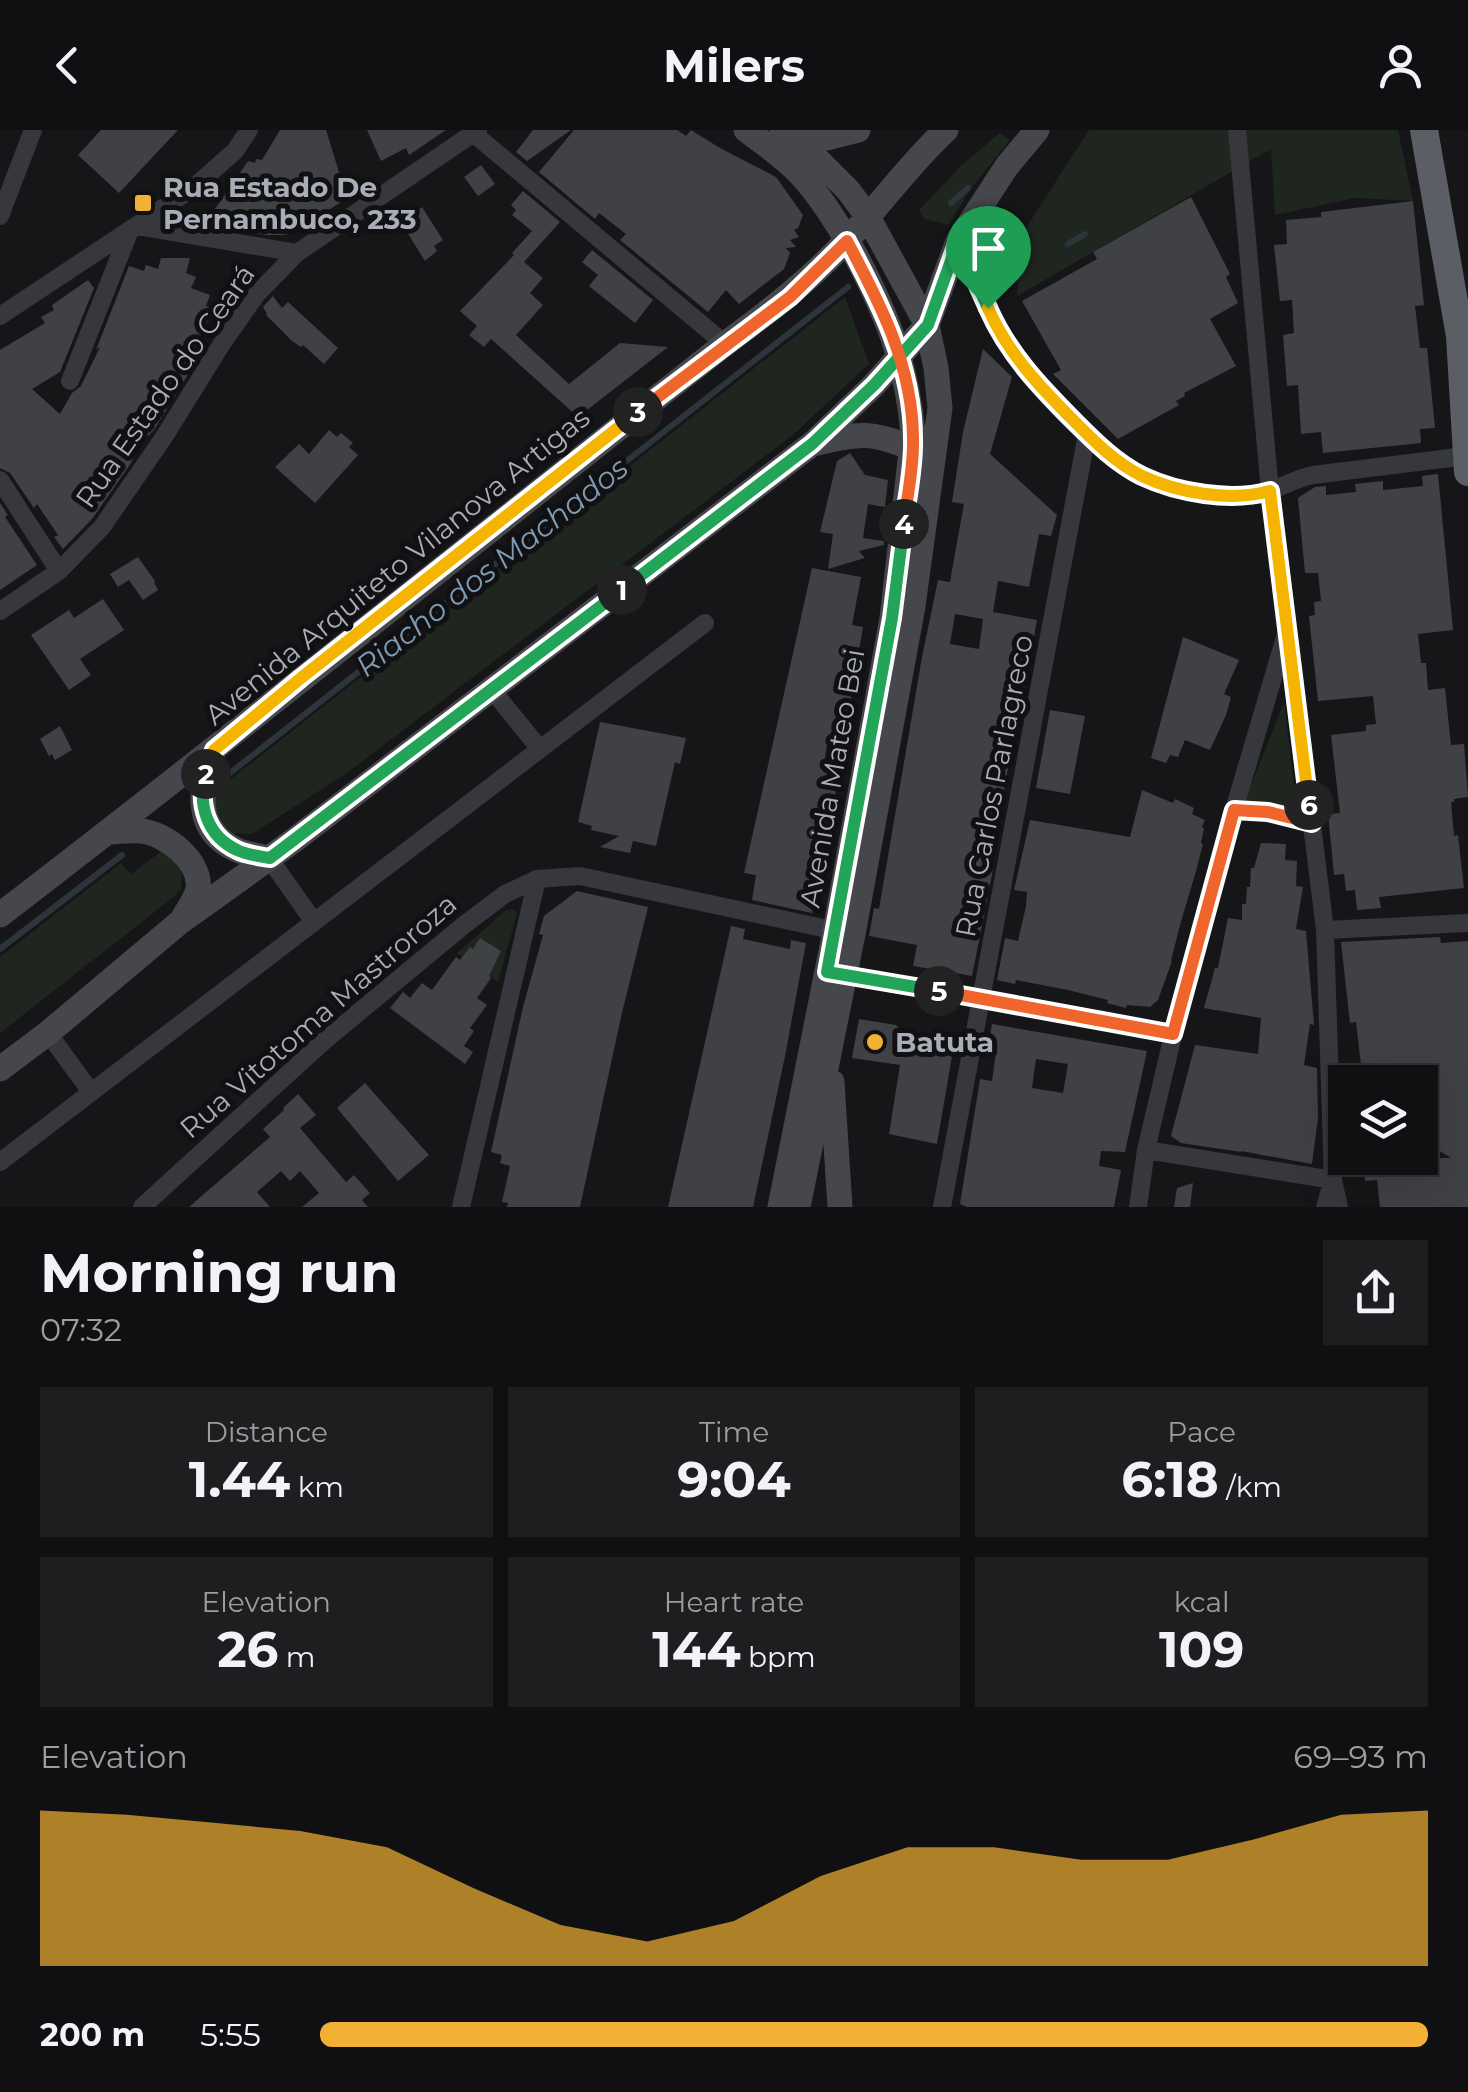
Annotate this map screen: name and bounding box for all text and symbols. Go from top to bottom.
icon: back [40,38,95,93]
text: Milers [663,38,805,93]
icon: person [1373,38,1428,93]
place label: Rua Estado De Pernambuco, 233 [163,170,417,236]
marker: Rua Estado De Pernambuco, 233 [132,192,154,214]
pin [946,206,1031,309]
icon: arrive [961,221,1016,276]
street label: Rua Estado do Ceará [68,258,262,514]
pin: 3 [613,387,663,437]
text: 3 [630,395,646,429]
street label: Avenida Arquiteto Vilanova Artigas [198,400,596,732]
water label: Riacho dos Machados [348,449,636,684]
pin: 4 [879,499,929,549]
text: 4 [894,507,914,541]
pin: 1 [597,565,647,615]
text: 1 [617,573,627,607]
street label: Rua Carlos Parlagreco [948,632,1040,940]
street label: Avenida Mateo Bei [793,646,871,910]
pin: 2 [181,749,231,799]
text: 2 [198,757,214,791]
pin: 6 [1284,780,1334,830]
text: 6 [1300,788,1318,822]
street label: Rua Vitotoma Mastroroza [173,887,463,1145]
pin: 5 [914,966,964,1016]
text: 5 [931,974,947,1008]
place label: Batuta [895,1025,994,1059]
marker: Batuta [864,1031,886,1053]
map controls [1328,1065,1438,1175]
button: layers [1328,1065,1438,1175]
text: Morning run [40,1239,398,1306]
button: share [1323,1240,1428,1345]
text: 07:32 [40,1310,122,1349]
text: Distance [205,1415,328,1449]
text: Time [699,1415,769,1449]
text: Pace [1167,1415,1236,1449]
text: 1.44 [189,1449,290,1510]
text: 9:04 [677,1449,791,1510]
text: 6:18 [1121,1449,1219,1510]
text: km [290,1470,344,1504]
text: /km [1219,1470,1282,1504]
text: Elevation [202,1585,331,1619]
text: Heart rate [664,1585,804,1619]
text: kcal [1174,1585,1230,1619]
text: 26 [217,1619,278,1680]
text: 144 [652,1619,741,1680]
text: 109 [1159,1619,1244,1680]
text: m [278,1640,316,1674]
text: bpm [741,1640,816,1674]
text: Elevation [40,1737,188,1776]
text: 69–93 m [1293,1737,1428,1776]
text: 200 m [40,2015,145,2054]
text: 5:55 [200,2015,261,2054]

